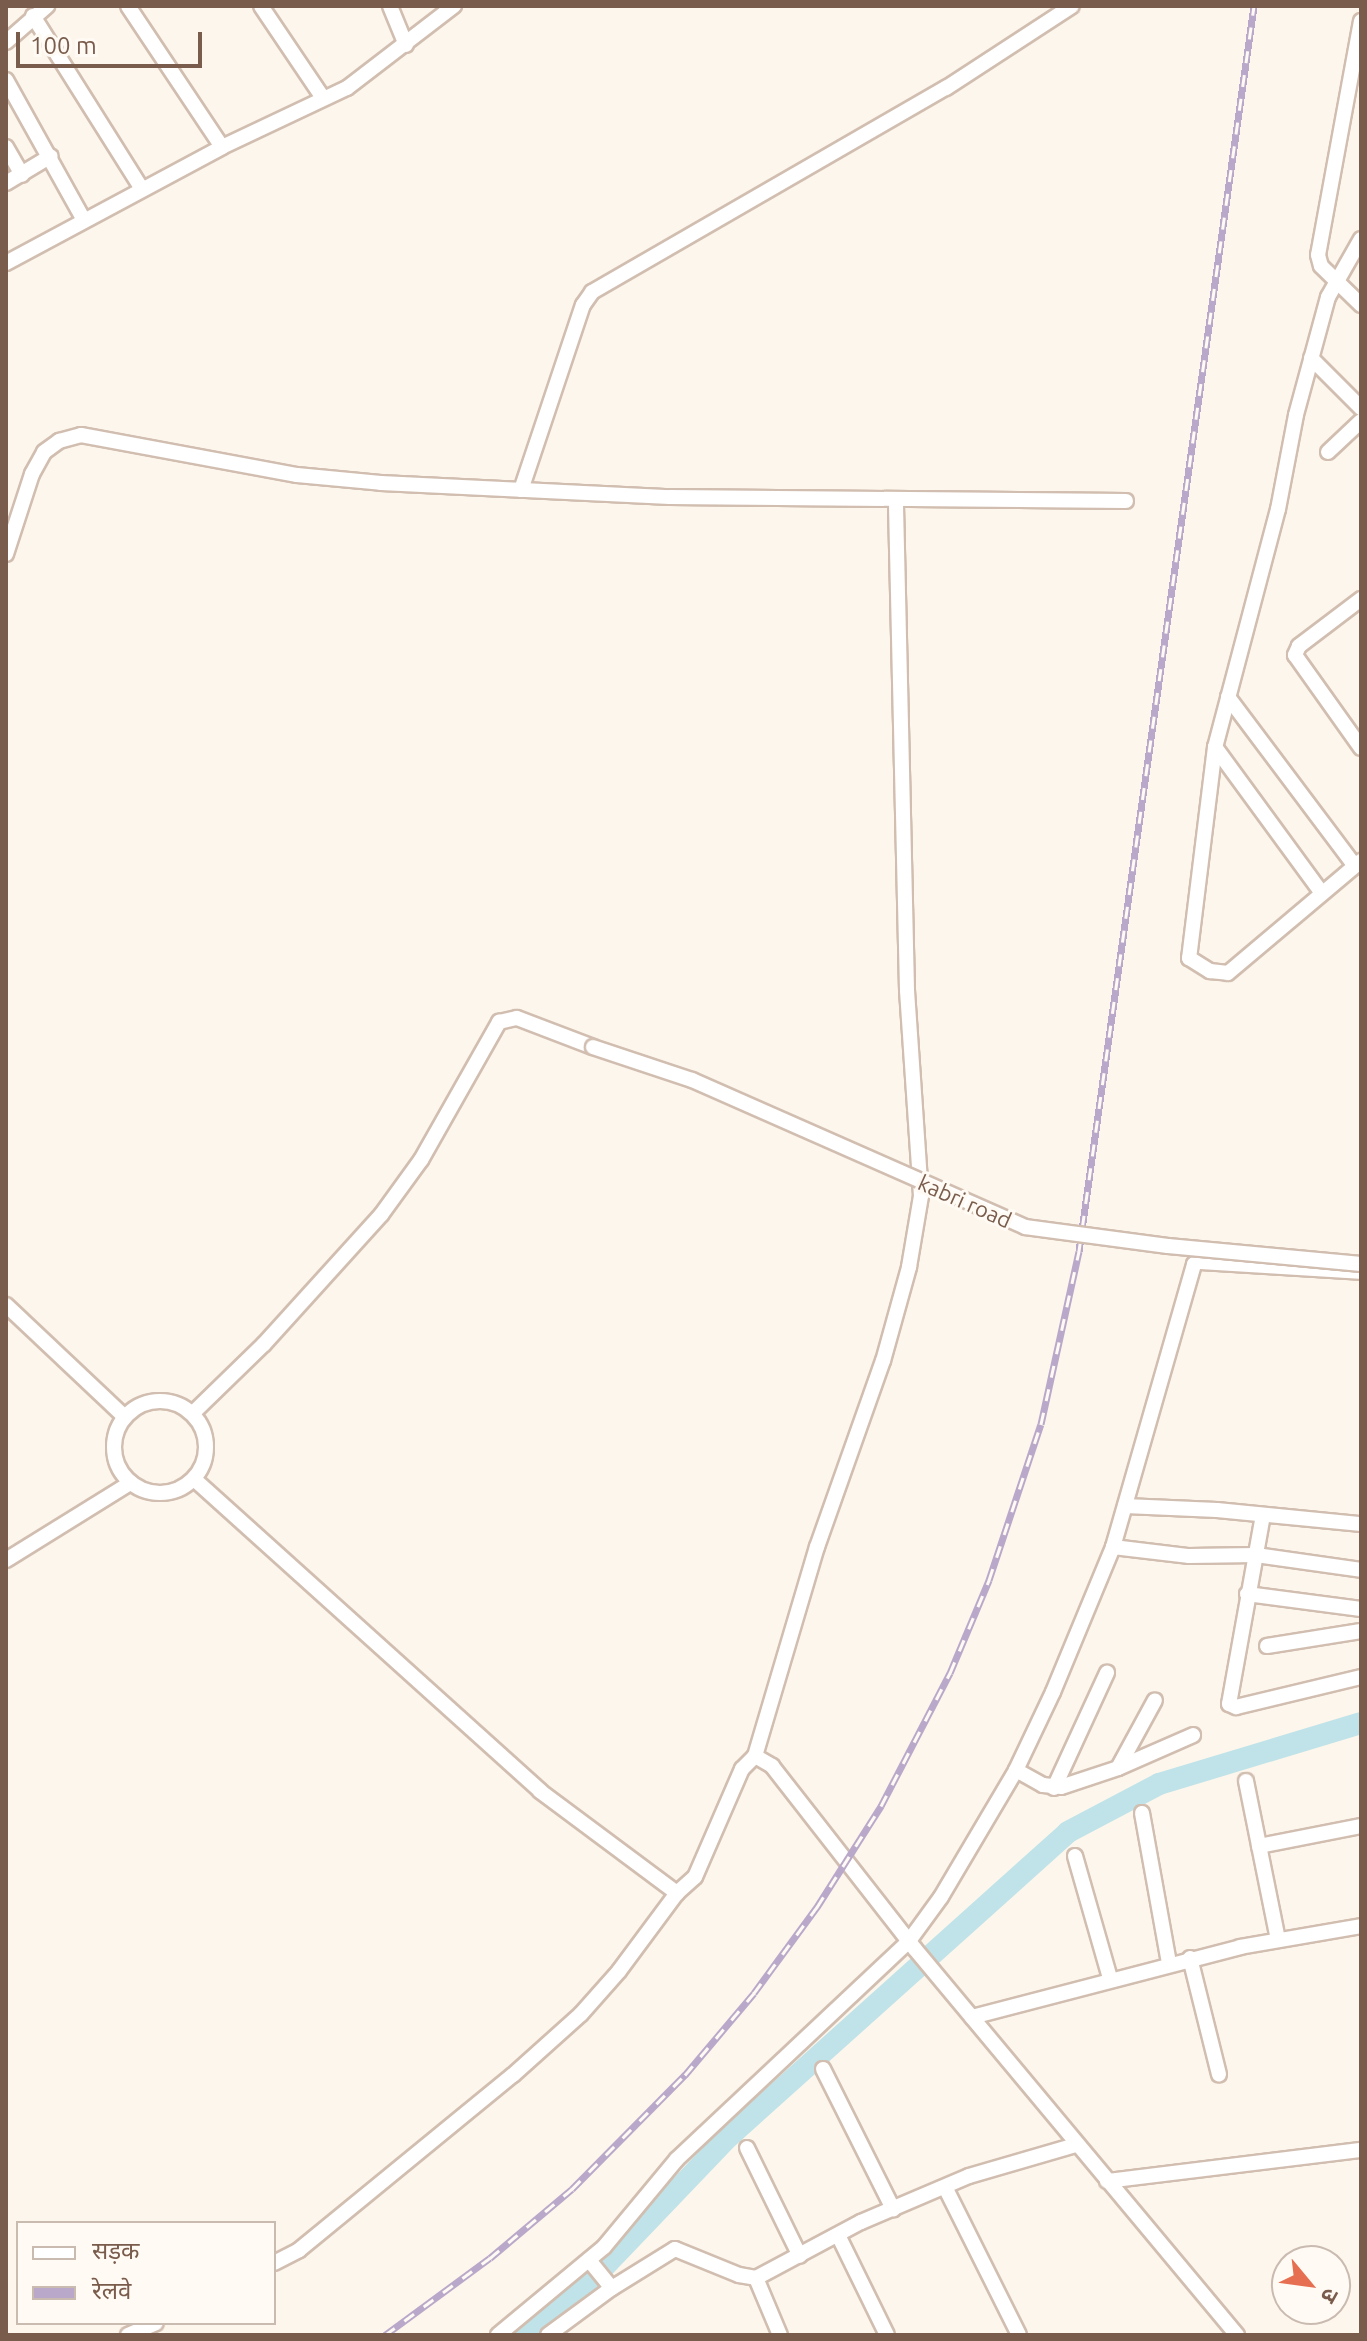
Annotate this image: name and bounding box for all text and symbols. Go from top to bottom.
scale bar [20,16,206,66]
text: 100 m [30,32,97,59]
street label: kabri road [914,1169,1016,1233]
legend [16,2221,276,2325]
text: सड़क [92,2237,140,2264]
north arrow [1271,2245,1351,2325]
text: रेलवे [92,2277,131,2304]
text: उ [1317,2284,1345,2308]

